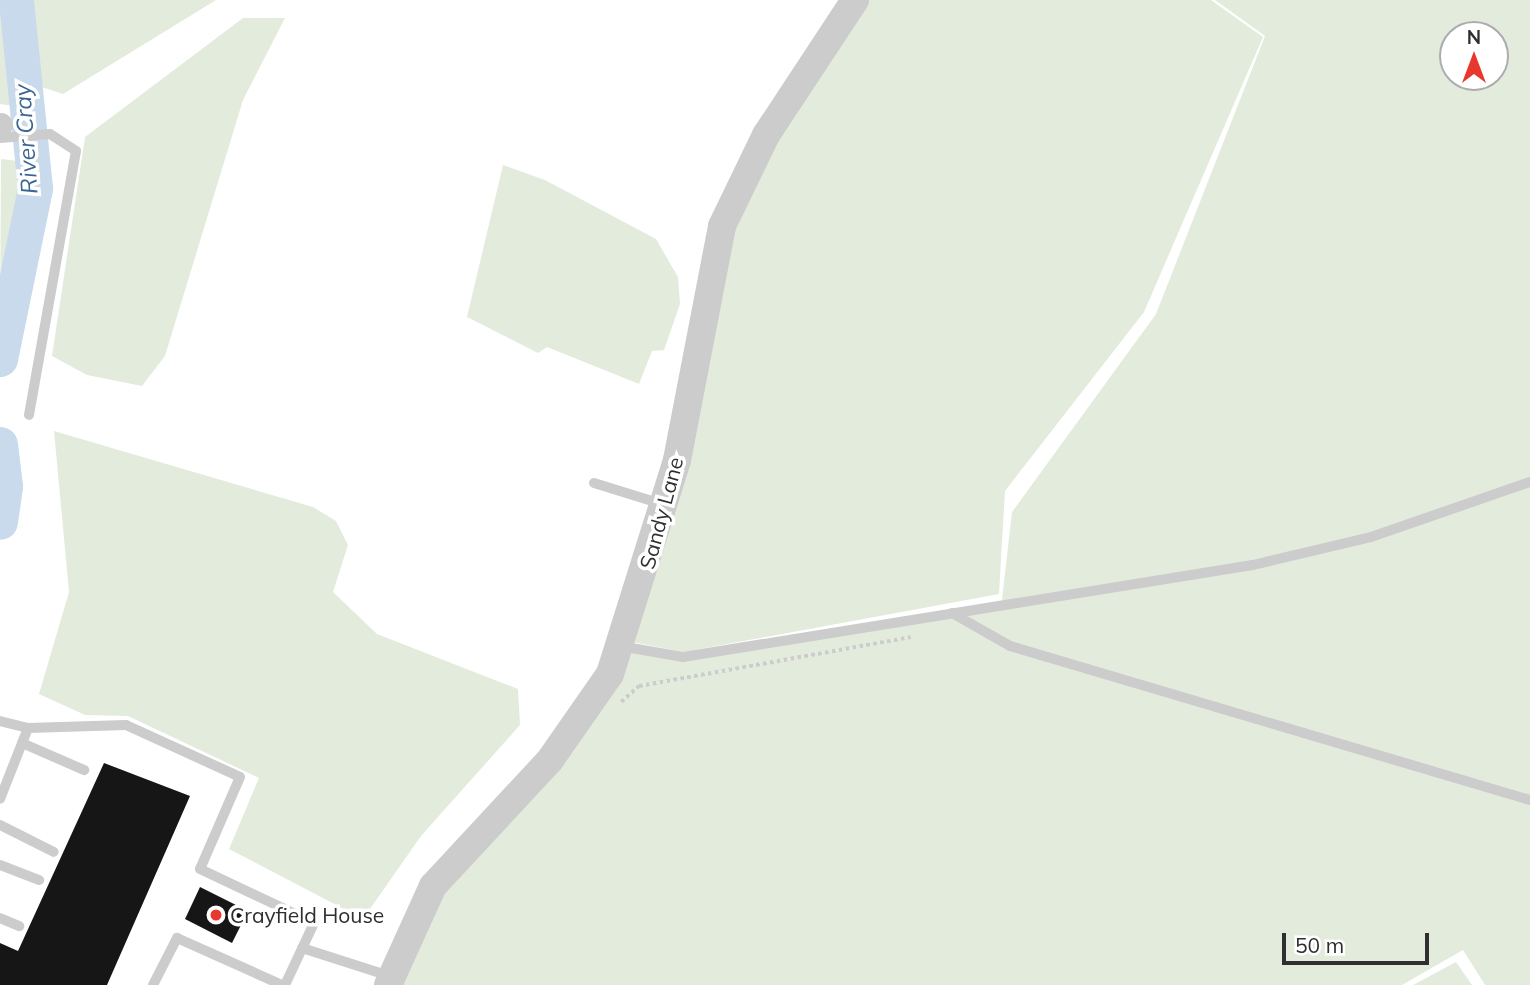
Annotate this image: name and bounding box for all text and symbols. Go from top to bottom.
north arrow [1439,21,1509,91]
text: N [1467,25,1481,49]
water label: River Cray [8,83,44,195]
street label: Sandy Lane [634,454,688,572]
place label: Crayfield House [230,902,384,928]
marker: Crayfield House [208,907,224,923]
scale bar [1285,918,1432,962]
text: 50 m [1295,932,1344,958]

